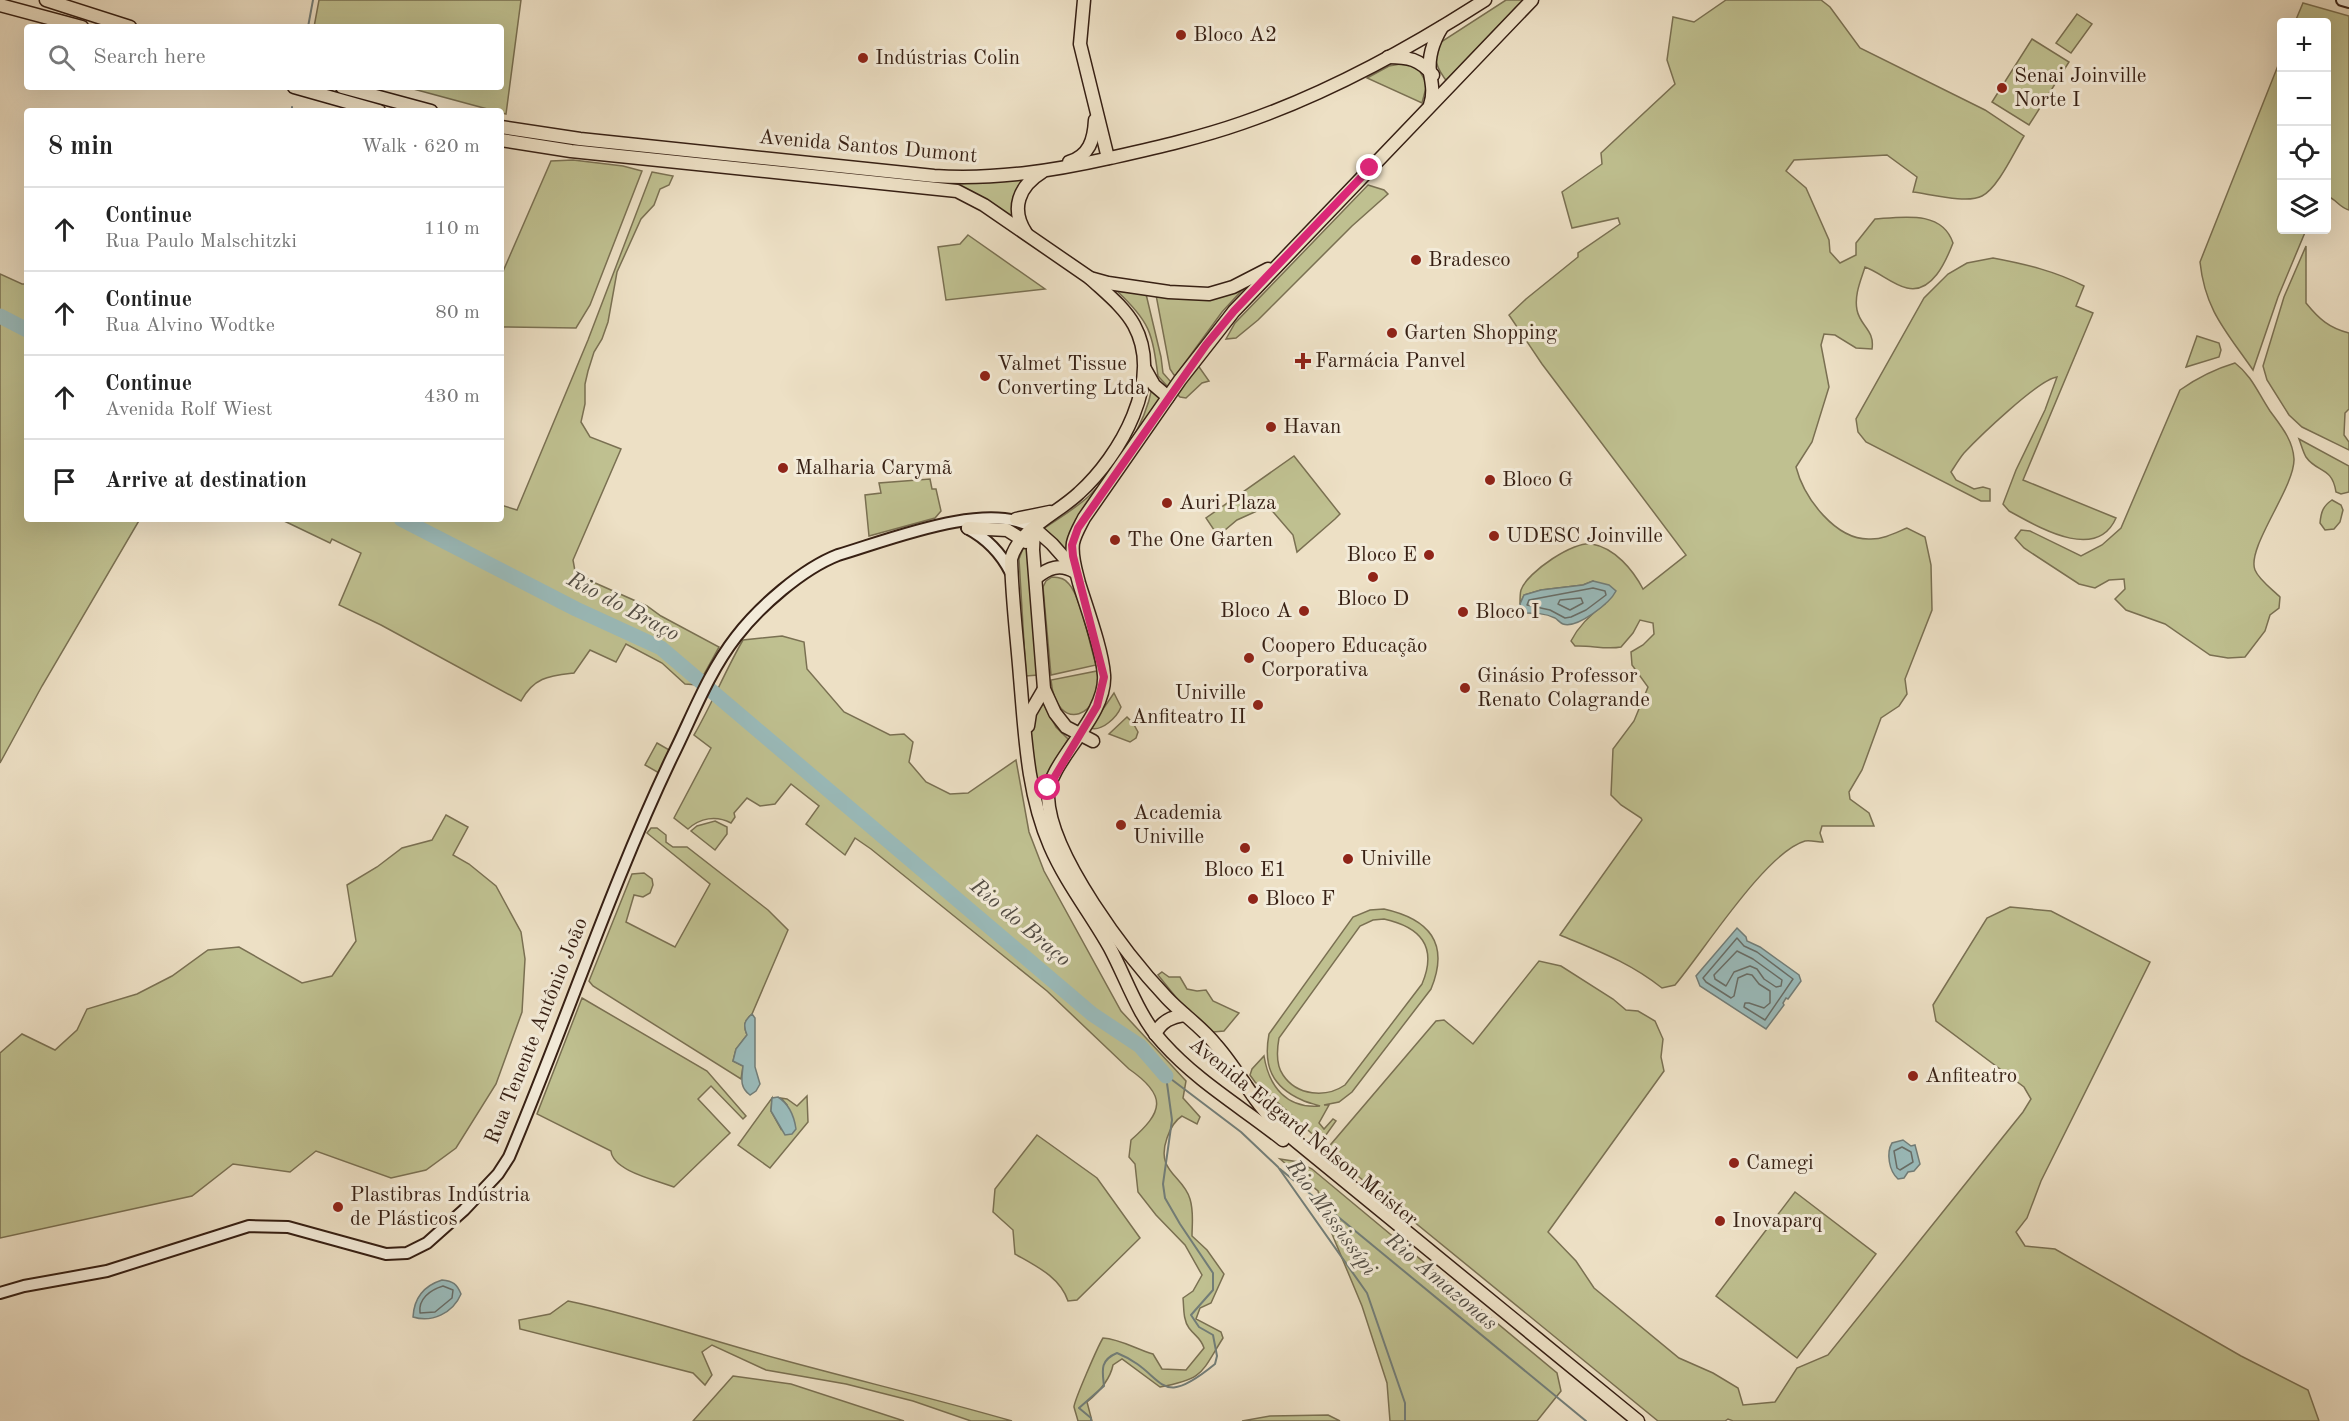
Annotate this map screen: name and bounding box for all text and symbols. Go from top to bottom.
map controls [2277,18,2331,234]
button: + [2277,18,2331,72]
search box [24,24,504,90]
place label: Bloco A2 [1193,25,1277,46]
marker: Bloco A2 [1174,28,1188,42]
icon: search [45,41,78,74]
text: Search here [93,46,206,68]
place label: Indústrias Colin [875,48,1020,69]
marker: Indústrias Colin [856,51,870,65]
place label: Senai Joinville Norte I [2014,66,2147,111]
button: − [2277,72,2331,126]
marker: Senai Joinville Norte I [1995,81,2009,95]
button: locate [2277,126,2331,180]
street label: Avenida Santos Dumont [758,127,978,167]
text: 8 min [48,134,113,160]
text: Walk · 620 m [361,137,480,157]
route end [1356,154,1382,180]
button: layers [2277,180,2331,234]
text: Continue [105,205,192,227]
icon: ahead [48,213,81,246]
text: 110 m [424,219,480,239]
text: Rua Paulo Malschitzki [105,232,297,252]
place label: Bradesco [1428,250,1511,271]
marker: Bradesco [1409,253,1423,267]
text: Continue [105,289,192,311]
icon: ahead [48,297,81,330]
text: 80 m [435,303,480,323]
text: Rua Alvino Wodtke [105,316,275,336]
place label: Garten Shopping [1404,323,1558,344]
marker: Garten Shopping [1385,326,1399,340]
place label: Farmácia Panvel [1315,351,1466,372]
place label: Valmet Tissue Converting Ltda [997,354,1146,399]
marker: Farmácia Panvel [1296,354,1310,368]
marker: Valmet Tissue Converting Ltda [978,369,992,383]
text: Continue [105,373,192,395]
icon: ahead [48,381,81,414]
text: 430 m [424,387,480,407]
text: Avenida Rolf Wiest [105,400,273,420]
place label: Havan [1283,417,1341,438]
marker: Havan [1264,420,1278,434]
place label: Malharia Carymã [795,458,952,479]
marker: Malharia Carymã [776,461,790,475]
icon: arrive [48,465,81,498]
text: Arrive at destination [105,470,307,492]
place label: Bloco G [1502,470,1573,491]
marker: Bloco G [1483,473,1497,487]
place label: Auri Plaza [1179,493,1276,514]
marker: Auri Plaza [1160,496,1174,510]
place label: UDESC Joinville [1506,526,1663,547]
marker: UDESC Joinville [1487,529,1501,543]
place label: The One Garten [1127,530,1273,551]
marker: The One Garten [1108,533,1122,547]
place label: Bloco E [1346,545,1417,566]
marker: Bloco E [1422,548,1436,562]
water label: Rio do Braço [562,568,683,646]
marker: Bloco D [1366,570,1380,584]
place label: Bloco D [1337,589,1409,610]
place label: Bloco A [1220,601,1292,622]
place label: Bloco I [1475,602,1539,623]
marker: Bloco A [1297,604,1311,618]
marker: Bloco I [1456,605,1470,619]
place label: Coopero Educação Corporativa [1261,636,1428,681]
marker: Coopero Educação Corporativa [1242,651,1256,665]
place label: Ginásio Professor Renato Colagrande [1477,666,1650,711]
marker: Ginásio Professor Renato Colagrande [1458,681,1472,695]
place label: Univille Anfiteatro II [1131,683,1246,728]
marker: Univille Anfiteatro II [1251,698,1265,712]
route start [1034,774,1060,800]
place label: Academia Univille [1133,803,1222,848]
marker: Academia Univille [1114,818,1128,832]
marker: Bloco E1 [1238,841,1252,855]
place label: Univille [1360,849,1431,870]
marker: Univille [1341,852,1355,866]
place label: Bloco E1 [1204,860,1286,881]
water label: Rio do Braço [965,874,1074,971]
place label: Bloco F [1265,889,1335,910]
marker: Bloco F [1246,892,1260,906]
street label: Rua Tenente Antônio João [482,915,592,1147]
street label: Avenida Edgard Nelson Meister [1185,1033,1422,1231]
place label: Anfiteatro [1925,1066,2017,1087]
marker: Anfiteatro [1906,1069,1920,1083]
place label: Camegi [1746,1153,1814,1174]
water label: Rio Mississípi [1281,1155,1381,1281]
marker: Camegi [1727,1156,1741,1170]
place label: Plastibras Indústria de Plásticos [350,1185,530,1230]
marker: Plastibras Indústria de Plásticos [331,1200,345,1214]
place label: Inovaparq [1732,1211,1823,1232]
marker: Inovaparq [1713,1214,1727,1228]
water label: Rio Amazonas [1380,1228,1501,1335]

